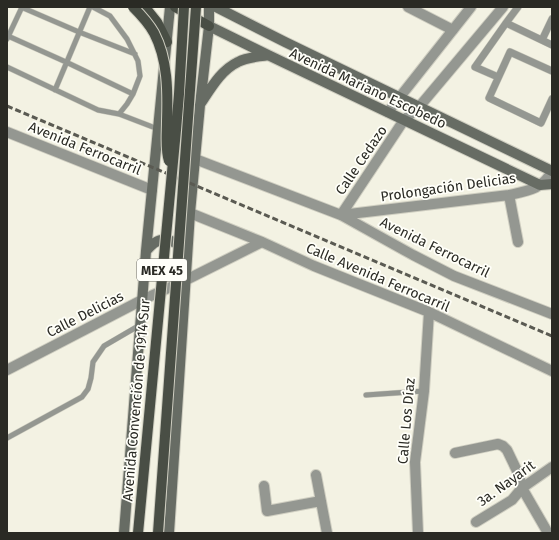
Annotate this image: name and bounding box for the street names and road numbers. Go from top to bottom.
street label: Avenida Mariano Escobedo [287,45,449,132]
street label: Avenida Ferrocarril [26,118,144,179]
street label: Calle Cedazo [332,122,391,198]
street label: Prolongación Delicias [379,170,517,205]
street label: Avenida Ferrocarril [377,214,492,281]
street label: Calle Avenida Ferrocarril [303,239,452,315]
road number: MEX 45 [137,259,187,281]
street label: Calle Delicias [44,288,127,341]
street label: Avenida Convención de 1914 Sur [119,298,154,502]
street label: Calle Los Díaz [394,377,419,465]
street label: 3a. Nayarit [474,456,539,510]

